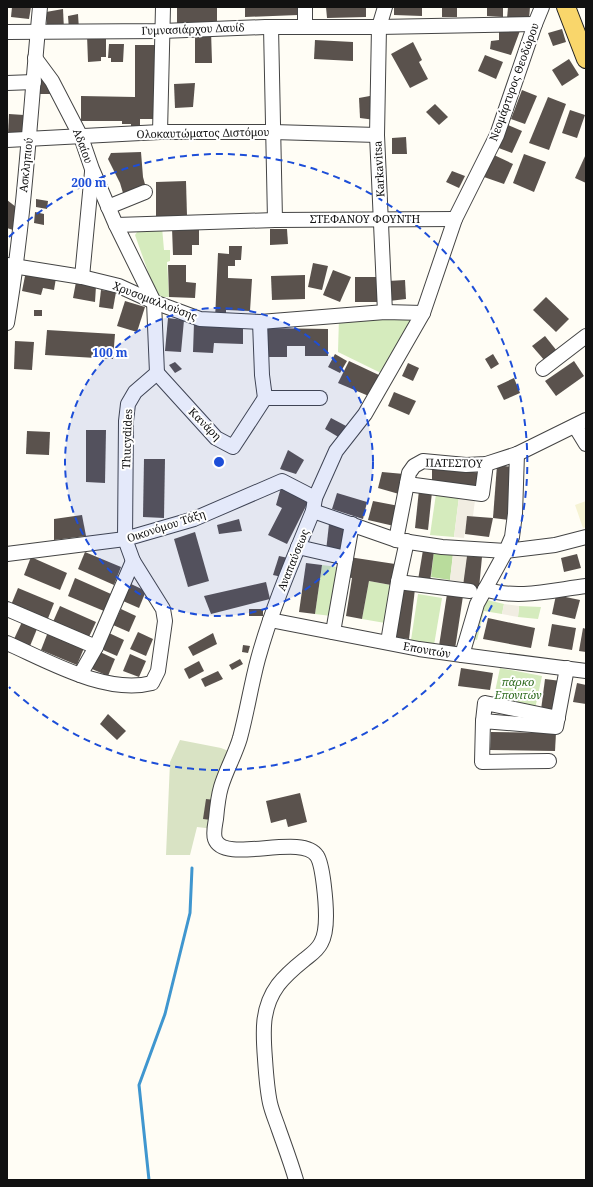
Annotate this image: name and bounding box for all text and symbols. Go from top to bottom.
street label: Γυμνασιάρχου Δαυίδ [141,19,245,38]
street label: Νεομάρτυρος Θεοδώρου [485,21,542,143]
street label: Ολοκαυτώματος Διστόμου [136,124,270,141]
street label: Αδαίου [70,126,97,165]
street label: Ασκληπιού [15,137,36,193]
street label: Karkavitsa [370,140,387,198]
text: 200 m [71,174,107,191]
street label: ΣΤΕΦΑΝΟΥ ΦΟΥΝΤΗ [310,211,421,226]
street label: Χρυσομαλλούσης [111,278,199,323]
text: 100 m [92,344,128,361]
street label: Κανάρη [186,404,225,443]
street label: Thucydides [118,409,135,469]
centre of rings [212,455,226,469]
street label: ΠΑΤΕΣΤΟΥ [425,455,483,471]
street label: Οικονόμου Τάξη [125,506,207,545]
street label: Αναπαύσεως [273,527,312,593]
street label: Επονιτών [402,638,452,661]
park label: πάρκο Επονιτών [494,674,541,702]

